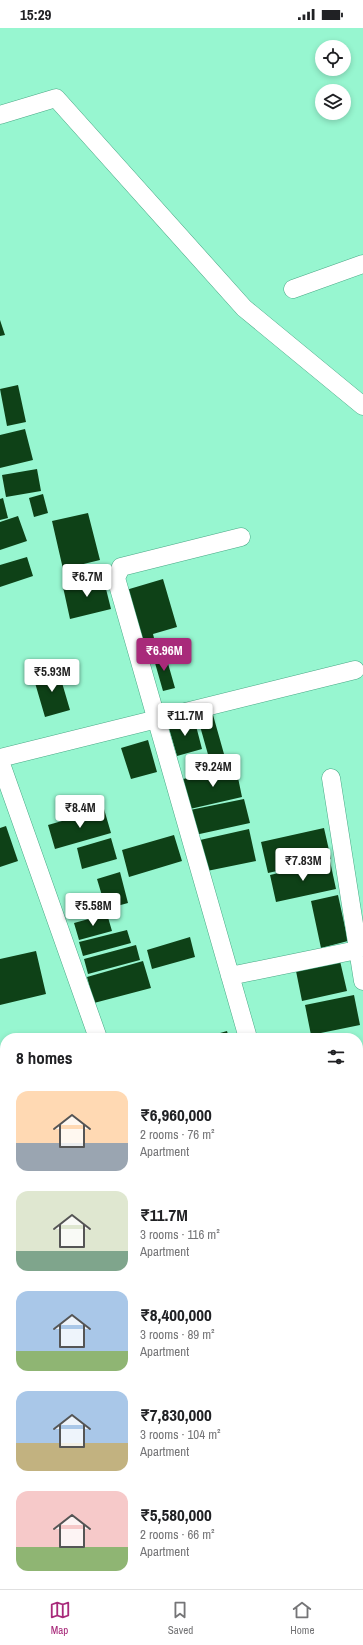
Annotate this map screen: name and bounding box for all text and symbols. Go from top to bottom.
text: 15:29 [20,4,51,25]
map controls [315,40,351,120]
button: locate [315,40,351,76]
button: layers [315,84,351,120]
pin: ₹6.7M [59,564,115,598]
text: ₹6.7M [71,568,103,585]
pin: ₹6.96M [131,638,197,672]
text: ₹6.96M [145,642,183,659]
pin: ₹5.93M [19,659,85,693]
text: ₹5.93M [33,663,71,680]
pin: ₹11.7M [152,703,218,737]
text: ₹11.7M [167,707,203,724]
pin: ₹9.24M [180,754,246,788]
text: ₹9.24M [194,758,232,775]
pin: ₹8.4M [52,795,108,829]
text: ₹8.4M [64,799,96,816]
pin: ₹7.83M [270,848,336,882]
text: ₹7.83M [284,852,322,869]
pin: ₹5.58M [60,893,126,927]
text: ₹5.58M [74,897,112,914]
text: 8 homes [16,1046,73,1069]
icon: filters [325,1046,347,1068]
text: ₹6,960,000 [140,1103,212,1126]
icon: home [48,1107,96,1155]
text: 2 rooms · 76 m² [140,1126,215,1143]
text: Apartment [140,1143,189,1160]
text: ₹11.7M [140,1203,188,1226]
icon: home [48,1207,96,1255]
text: 3 rooms · 116 m² [140,1226,220,1243]
text: Apartment [140,1243,189,1260]
text: ₹8,400,000 [140,1303,212,1326]
icon: home [48,1307,96,1355]
text: 3 rooms · 89 m² [140,1326,215,1343]
text: Apartment [140,1343,189,1360]
text: ₹7,830,000 [140,1403,212,1426]
icon: home [48,1407,96,1455]
text: 3 rooms · 104 m² [140,1426,221,1443]
text: Apartment [140,1443,189,1460]
text: ₹5,580,000 [140,1503,212,1526]
icon: home [48,1507,96,1555]
text: 2 rooms · 66 m² [140,1526,215,1543]
text: Apartment [140,1543,189,1560]
tab: Map [49,1599,71,1637]
tab: Saved [168,1599,193,1637]
tab: Home [290,1599,314,1637]

